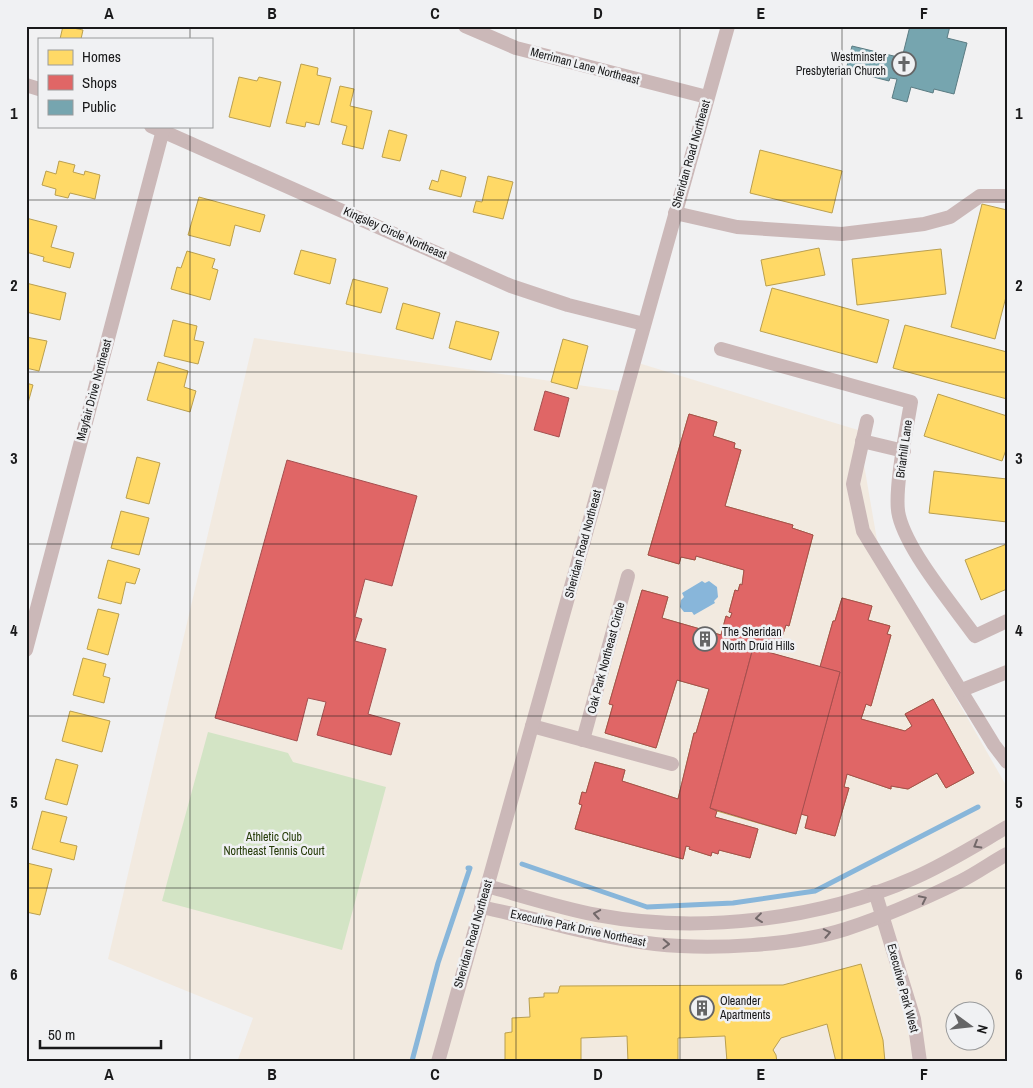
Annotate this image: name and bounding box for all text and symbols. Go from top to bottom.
text: A [104,2,114,24]
text: B [267,2,277,24]
text: C [430,2,440,24]
text: D [593,2,603,24]
text: E [757,2,766,24]
text: F [920,2,928,24]
legend [38,38,212,128]
street label: Merriman Lane Northeast [529,44,641,88]
text: Homes [82,46,121,67]
place label: Westminster Presbyterian Church [796,49,887,79]
church icon: Westminster Presbyterian Church [891,51,917,77]
text: Shops [82,72,117,93]
text: Public [82,96,116,117]
street label: Sheridan Road Northeast [668,98,714,210]
text: 1 [10,102,18,124]
text: 1 [1015,102,1023,124]
street label: Kingsley Circle Northeast [341,203,449,263]
text: 2 [10,274,18,296]
text: 2 [1015,274,1023,296]
street label: Mayfair Drive Northeast [73,337,115,443]
street label: Briarhill Lane [892,419,916,479]
text: 3 [10,447,18,469]
text: 3 [1015,447,1023,469]
street label: Sheridan Road Northeast [561,488,605,600]
street label: Oak Park Northeast Circle [583,600,629,716]
text: 4 [10,619,18,641]
text: 4 [1015,619,1023,641]
place label: The Sheridan North Druid Hills [722,624,795,654]
building icon: The Sheridan North Druid Hills [692,626,718,652]
text: 5 [10,791,18,813]
text: 5 [1015,791,1023,813]
park label: Athletic Club Northeast Tennis Court [223,829,325,859]
one-way arrow [973,838,982,848]
street label: Sheridan Road Northeast [450,878,496,990]
one-way arrow [918,895,927,905]
street label: Executive Park Drive Northeast [509,906,647,950]
one-way arrow [593,910,602,920]
one-way arrow [755,912,763,922]
one-way arrow [823,928,831,939]
one-way arrow [662,939,670,950]
street label: Executive Park West [883,942,923,1034]
text: 6 [10,963,18,985]
text: 6 [1015,963,1023,985]
place label: Oleander Apartments [719,993,770,1023]
building icon: Oleander Apartments [689,995,715,1021]
north arrow [946,1000,996,1050]
scale bar [40,1018,161,1050]
text: N [973,1023,992,1036]
text: 50 m [48,1024,75,1045]
text: A [104,1063,114,1085]
text: B [267,1063,277,1085]
text: C [430,1063,440,1085]
text: D [593,1063,603,1085]
text: E [757,1063,766,1085]
text: F [920,1063,928,1085]

